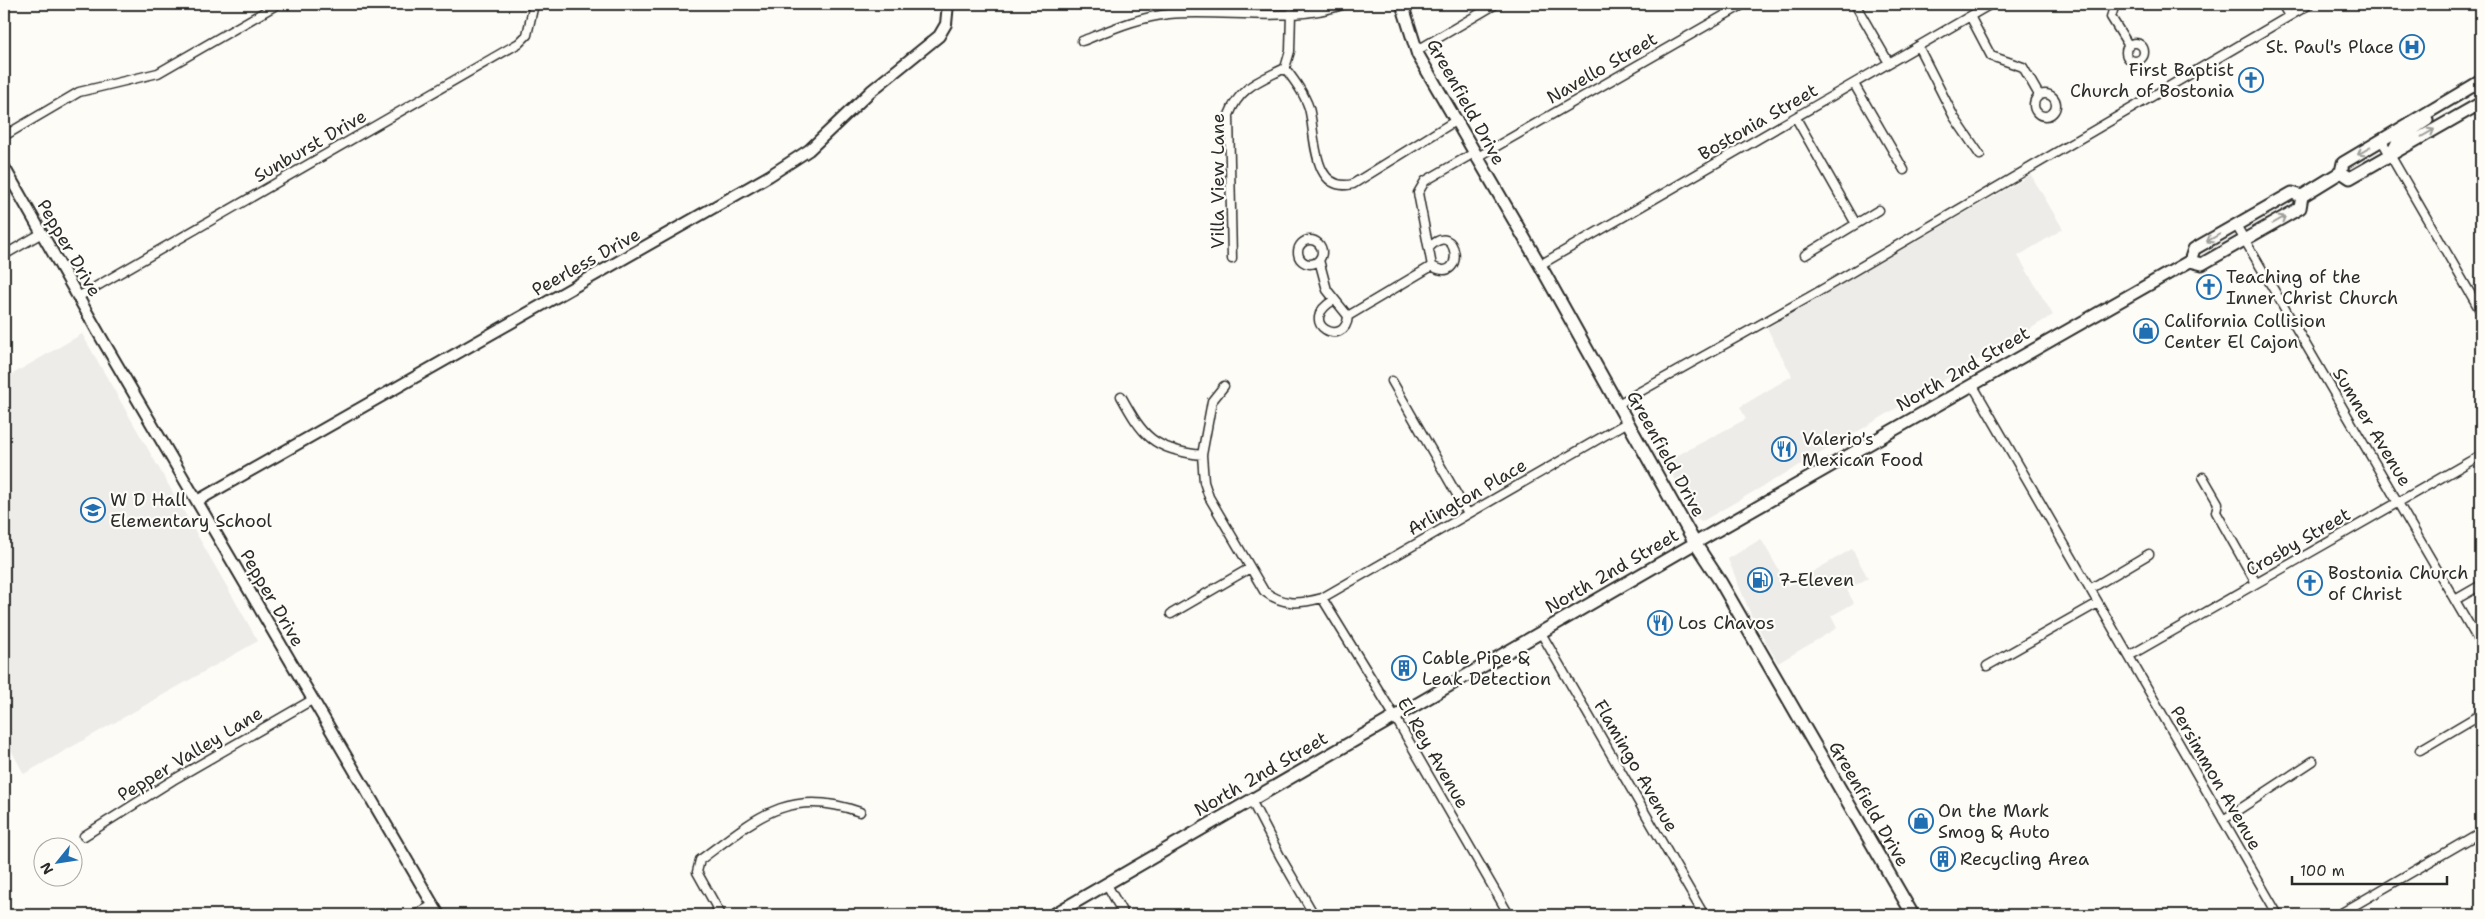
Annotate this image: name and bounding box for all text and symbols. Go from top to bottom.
street label: Navello Street [1542,27,1662,109]
hospital icon: St. Paul's Place [2399,34,2425,60]
street label: Greenfield Drive [1421,35,1511,169]
place label: St. Paul's Place [2266,35,2394,59]
place label: First Baptist Church of Bostonia [2070,58,2234,103]
church icon: First Baptist Church of Bostonia [2238,67,2264,93]
street label: Bostonia Street [1694,78,1822,166]
street label: Sunburst Drive [249,104,371,188]
street label: Villa View Lane [1206,113,1230,249]
one-way arrow [2420,128,2435,138]
one-way arrow [2358,146,2372,156]
street label: Pepper Drive [31,195,107,301]
one-way arrow [2271,214,2285,224]
street label: Peerless Drive [527,222,645,302]
one-way arrow [2207,234,2221,244]
place label: Teaching of the Inner Christ Church [2226,265,2398,310]
church icon: Teaching of the Inner Christ Church [2196,274,2222,300]
place label: California Collision Center El Cajon [2164,309,2326,354]
shop icon: California Collision Center El Cajon [2133,318,2159,344]
street label: North 2nd Street [1892,321,2034,417]
street label: Sumner Avenue [2327,363,2417,491]
street label: Greenfield Drive [1621,387,1711,521]
place label: Valerio's Mexican Food [1802,427,1923,472]
restaurant icon: Valerio's Mexican Food [1771,436,1797,462]
street label: Arlington Place [1403,453,1531,541]
place label: W D Hall Elementary School [110,488,273,533]
school or university icon: W D Hall Elementary School [80,497,106,523]
street label: Crosby Street [2241,502,2355,582]
street label: North 2nd Street [1541,523,1683,619]
street label: Pepper Drive [234,545,310,651]
place label: Bostonia Church of Christ [2328,561,2468,606]
fuel station icon: 7-Eleven [1747,567,1773,593]
place label: 7-Eleven [1778,568,1854,592]
church icon: Bostonia Church of Christ [2297,570,2323,596]
restaurant icon: Los Chavos [1647,610,1673,636]
place label: Los Chavos [1678,611,1775,635]
place label: Cable Pipe & Leak Detection [1422,646,1551,691]
building icon: Cable Pipe & Leak Detection [1391,655,1417,681]
street label: El Rey Avenue [1391,693,1475,813]
street label: Flamingo Avenue [1588,696,1684,836]
street label: Pepper Valley Lane [113,701,267,807]
street label: Persimmon Avenue [2165,701,2267,855]
street label: North 2nd Street [1190,726,1332,822]
street label: Greenfield Drive [1823,737,1915,871]
place label: On the Mark Smog & Auto [1938,799,2050,844]
shop icon: On the Mark Smog & Auto [1908,808,1934,834]
north arrow [32,836,82,886]
building icon: Recycling Area [1930,846,1956,872]
place label: Recycling Area [1960,847,2089,871]
scale bar [2292,854,2448,886]
text: N [36,859,57,878]
text: 100 m [2300,861,2345,881]

